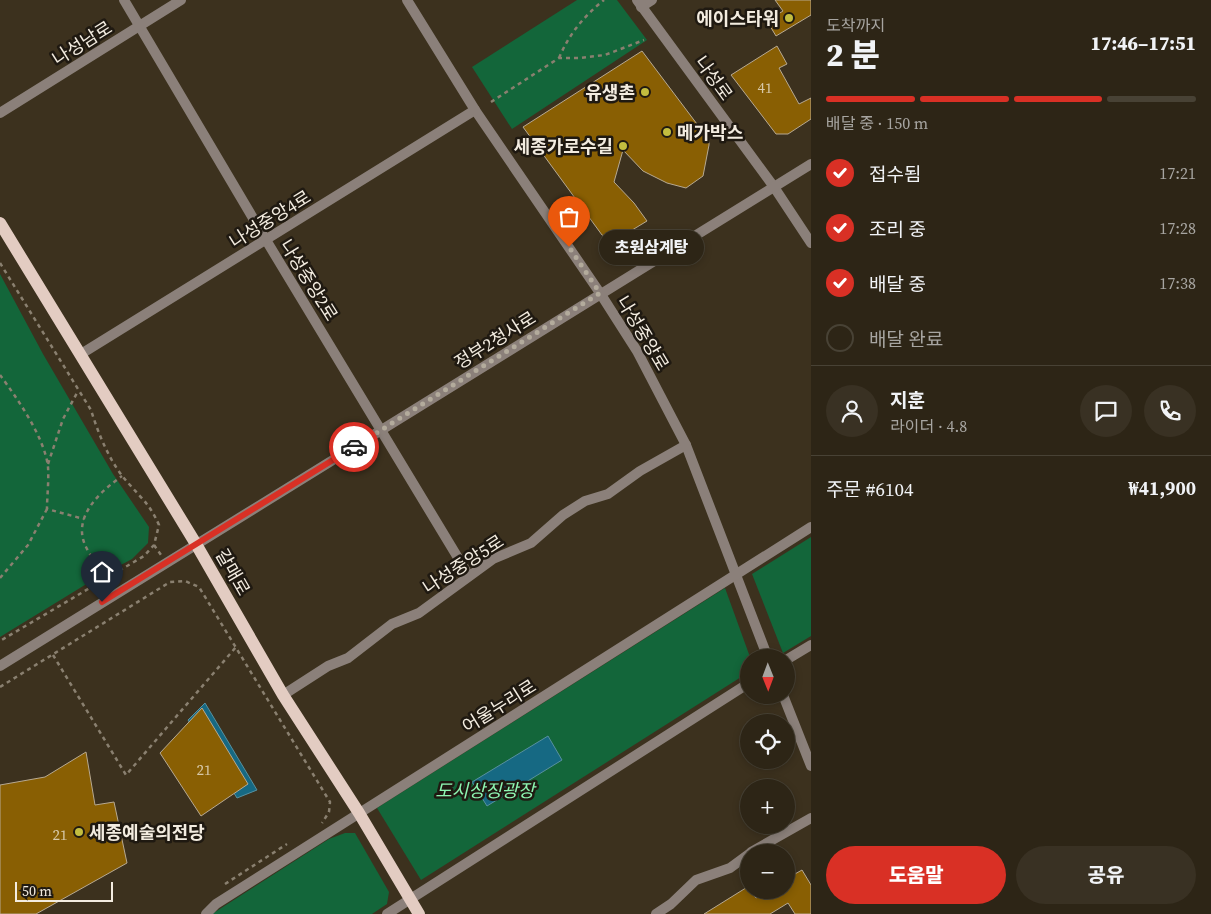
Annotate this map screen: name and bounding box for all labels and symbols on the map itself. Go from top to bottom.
place label: 에이스타워 [696,6,779,31]
marker: 에이스타워 [783,12,795,24]
street label: 나성남로 [47,15,117,71]
street label: 나성로 [689,51,739,105]
house number: 41 [757,77,773,98]
place label: 유생촌 [585,80,635,105]
marker: 유생촌 [639,86,651,98]
place label: 메가박스 [677,120,743,145]
marker: 메가박스 [661,126,673,138]
place label: 세종가로수길 [514,134,613,159]
marker: 세종가로수길 [617,140,629,152]
street label: 나성중앙4로 [224,184,316,254]
pin [548,196,590,247]
callout: 초원삼계탕 [599,230,704,264]
street label: 나성중앙2로 [274,234,344,326]
street label: 나성중앙로 [611,291,675,375]
street label: 정부2청사로 [449,305,541,375]
courier [329,422,379,472]
street label: 나성중앙5로 [418,529,508,599]
street label: 갈매로 [210,544,256,600]
pin [81,551,123,602]
north arrow [740,649,795,704]
street label: 어울누리로 [457,673,541,739]
house number: 21 [196,759,212,780]
park label: 도시상징광장 [435,778,537,803]
place label: 세종예술의전당 [89,820,205,845]
house number: 21 [52,824,68,845]
marker: 세종예술의전당 [73,826,85,838]
scale bar [15,879,112,902]

